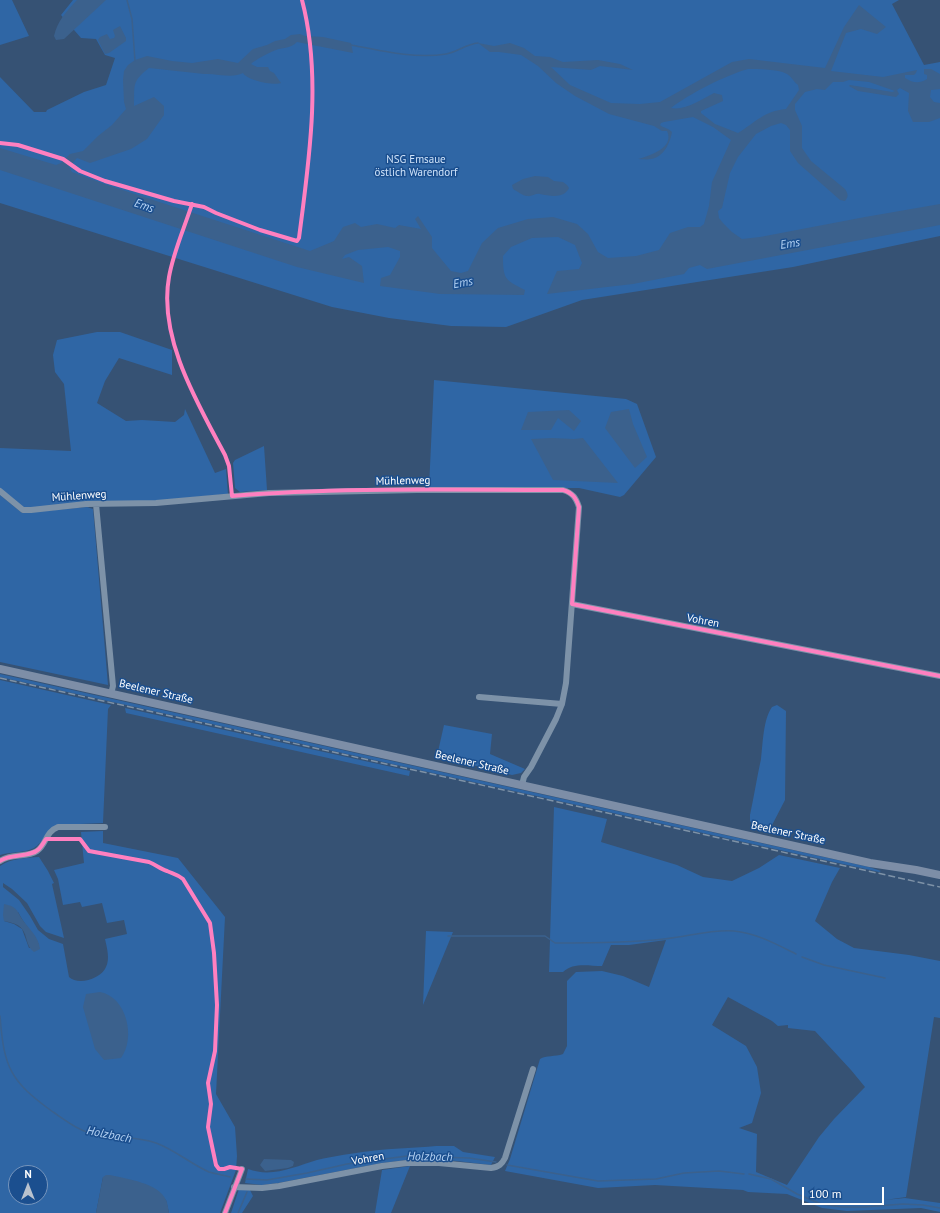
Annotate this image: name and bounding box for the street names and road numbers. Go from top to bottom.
street label: Mühlenweg [375,474,431,488]
street label: Mühlenweg [51,488,107,504]
street label: Vohren [686,611,720,631]
street label: Beelener Straße [118,677,194,707]
street label: Beelener Straße [434,748,510,778]
street label: Beelener Straße [750,819,826,847]
street label: Vohren [351,1150,385,1168]

